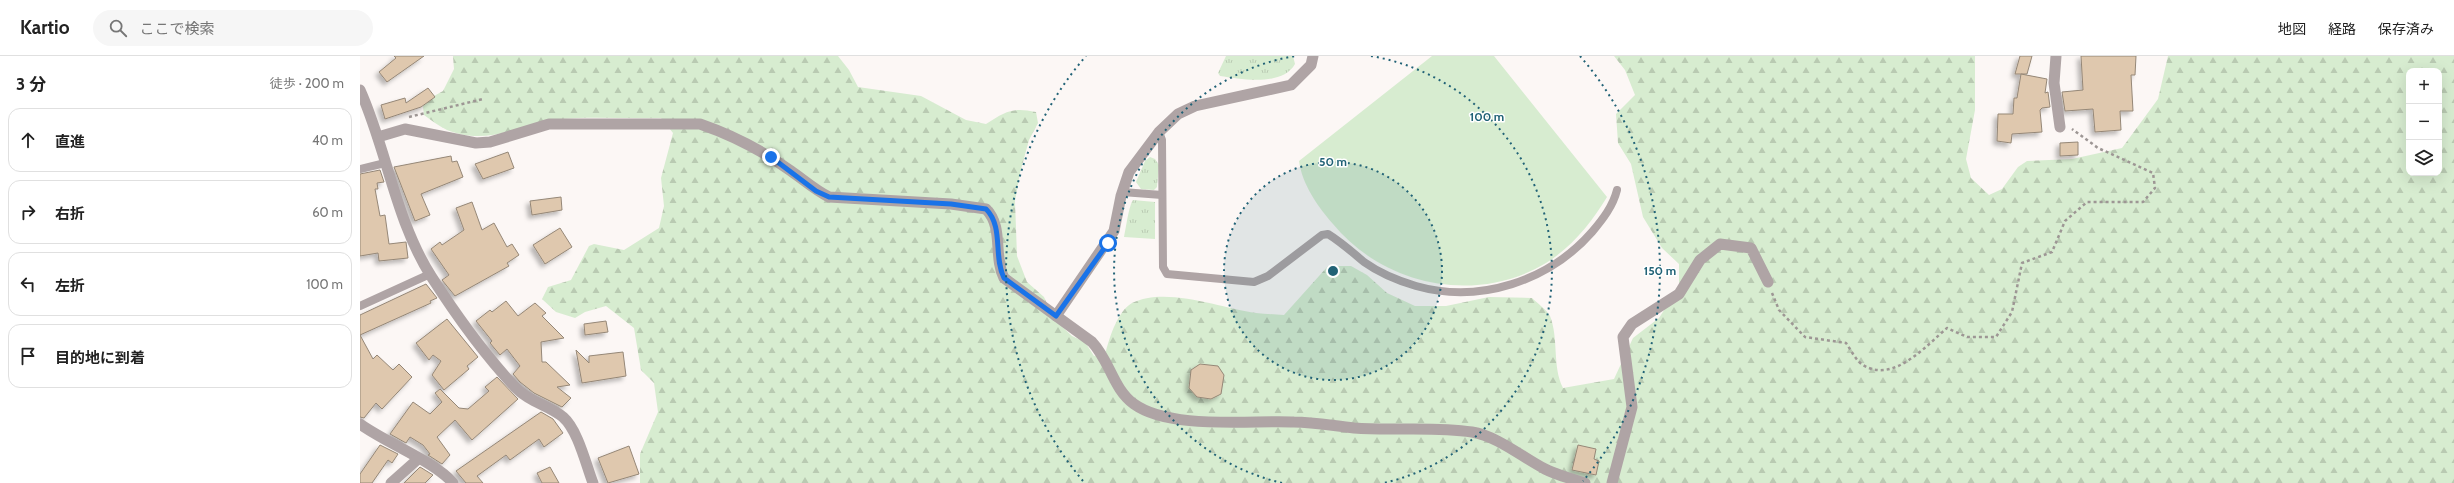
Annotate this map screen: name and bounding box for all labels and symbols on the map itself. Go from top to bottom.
text: 100 m [1470,109,1504,124]
route end [762,148,780,166]
text: 50 m [1319,154,1347,169]
route start [1099,234,1117,252]
text: 150 m [1644,263,1676,278]
centre of rings [1326,264,1340,278]

